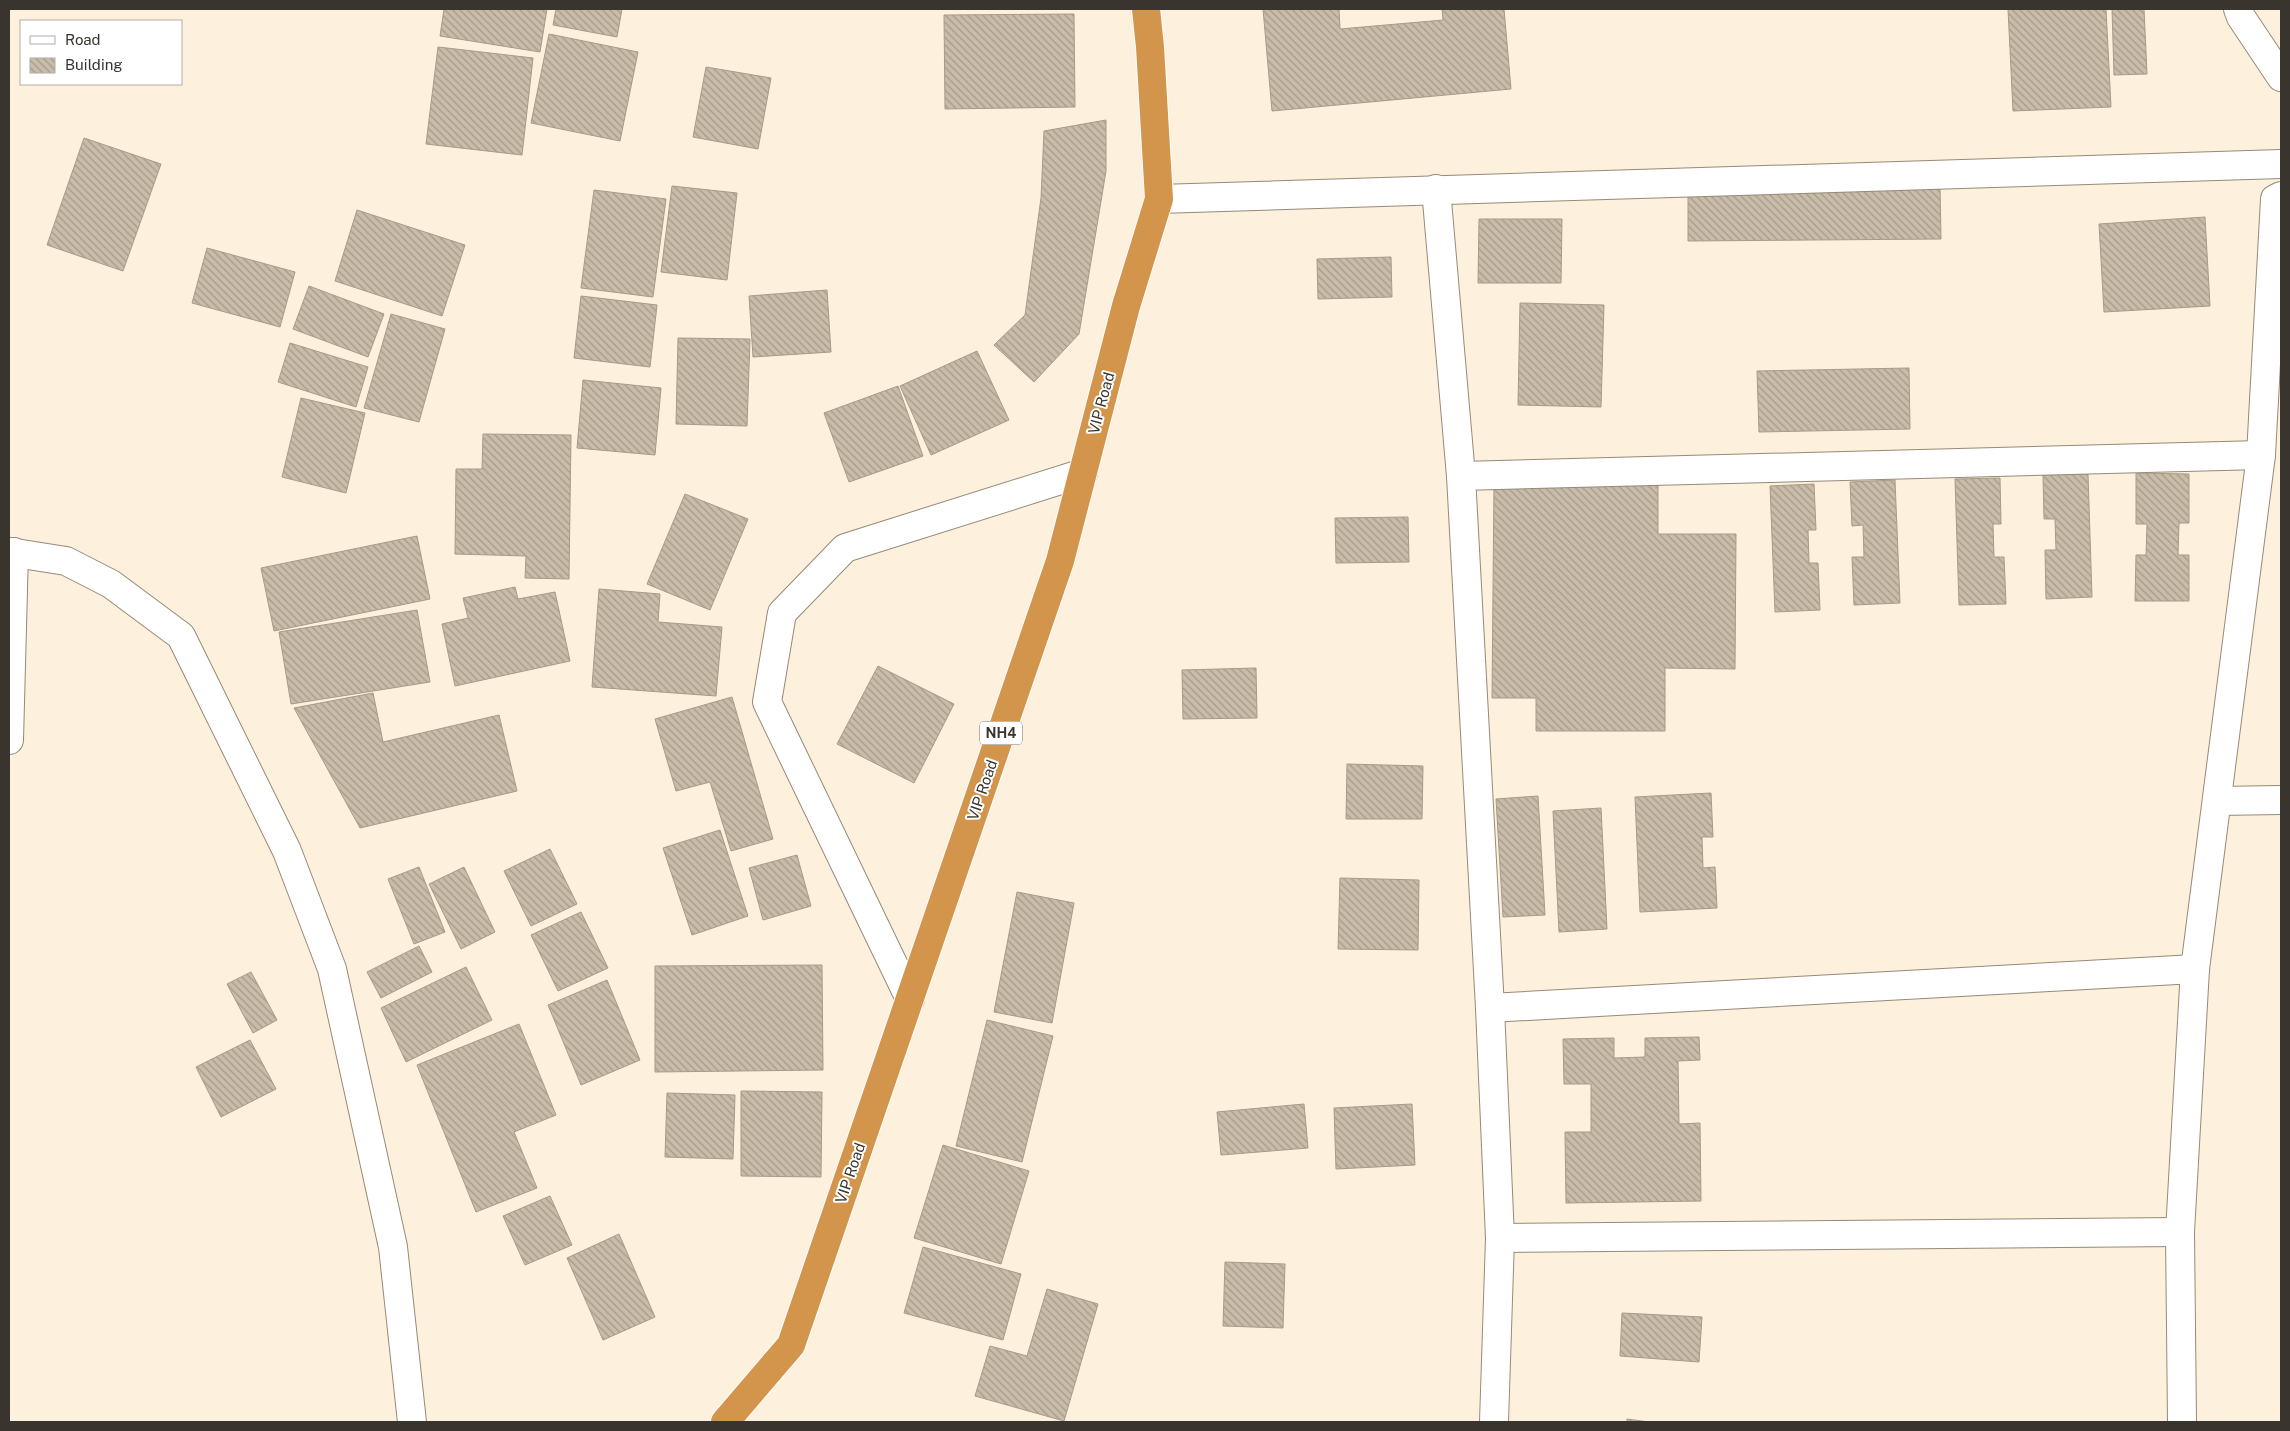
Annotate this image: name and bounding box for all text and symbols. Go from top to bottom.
legend [20,20,182,85]
text: Road [65,31,101,48]
text: Building [65,56,123,73]
street label: VIP Road [1085,370,1117,436]
road number: NH4 [980,721,1022,744]
street label: VIP Road [964,757,1000,823]
street label: VIP Road [832,1140,868,1206]

